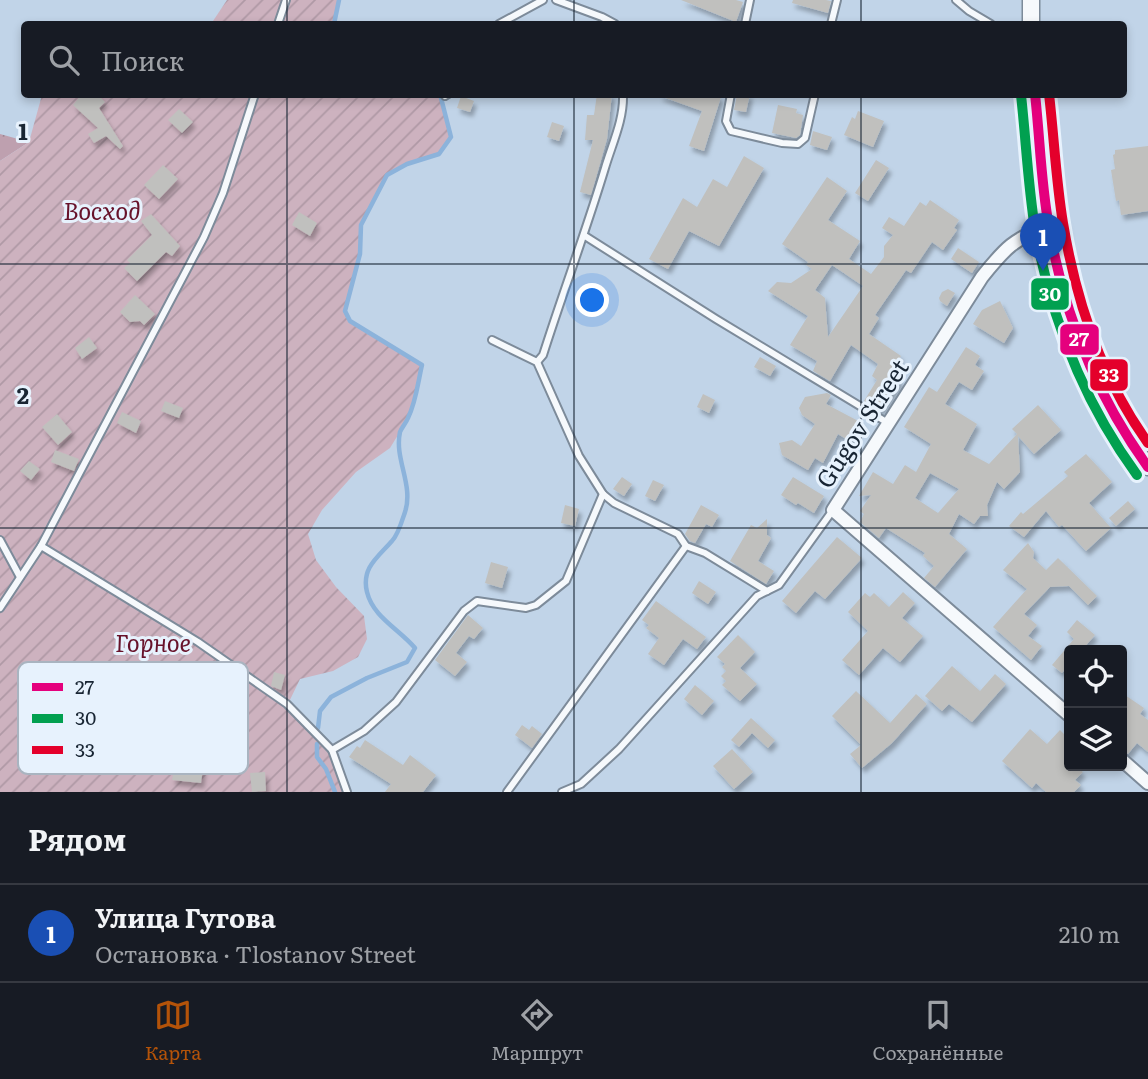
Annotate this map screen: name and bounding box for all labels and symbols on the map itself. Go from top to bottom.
text: 1 [18,113,28,147]
park label: Восход [63,192,141,227]
pin: 1 [1020,213,1066,271]
line badge: 30 [1030,277,1070,311]
text: 30 [1039,279,1061,307]
your location [575,283,609,317]
line badge: 27 [1059,323,1100,356]
text: 27 [1069,324,1090,352]
street label: Gugov Street [806,351,916,494]
line badge: 33 [1089,358,1129,392]
text: 33 [1099,360,1119,388]
text: 2 [17,377,29,411]
park label: Горное [115,624,191,659]
legend [18,662,248,774]
text: 27 [75,672,94,700]
text: 30 [75,703,96,731]
text: 33 [75,735,95,763]

